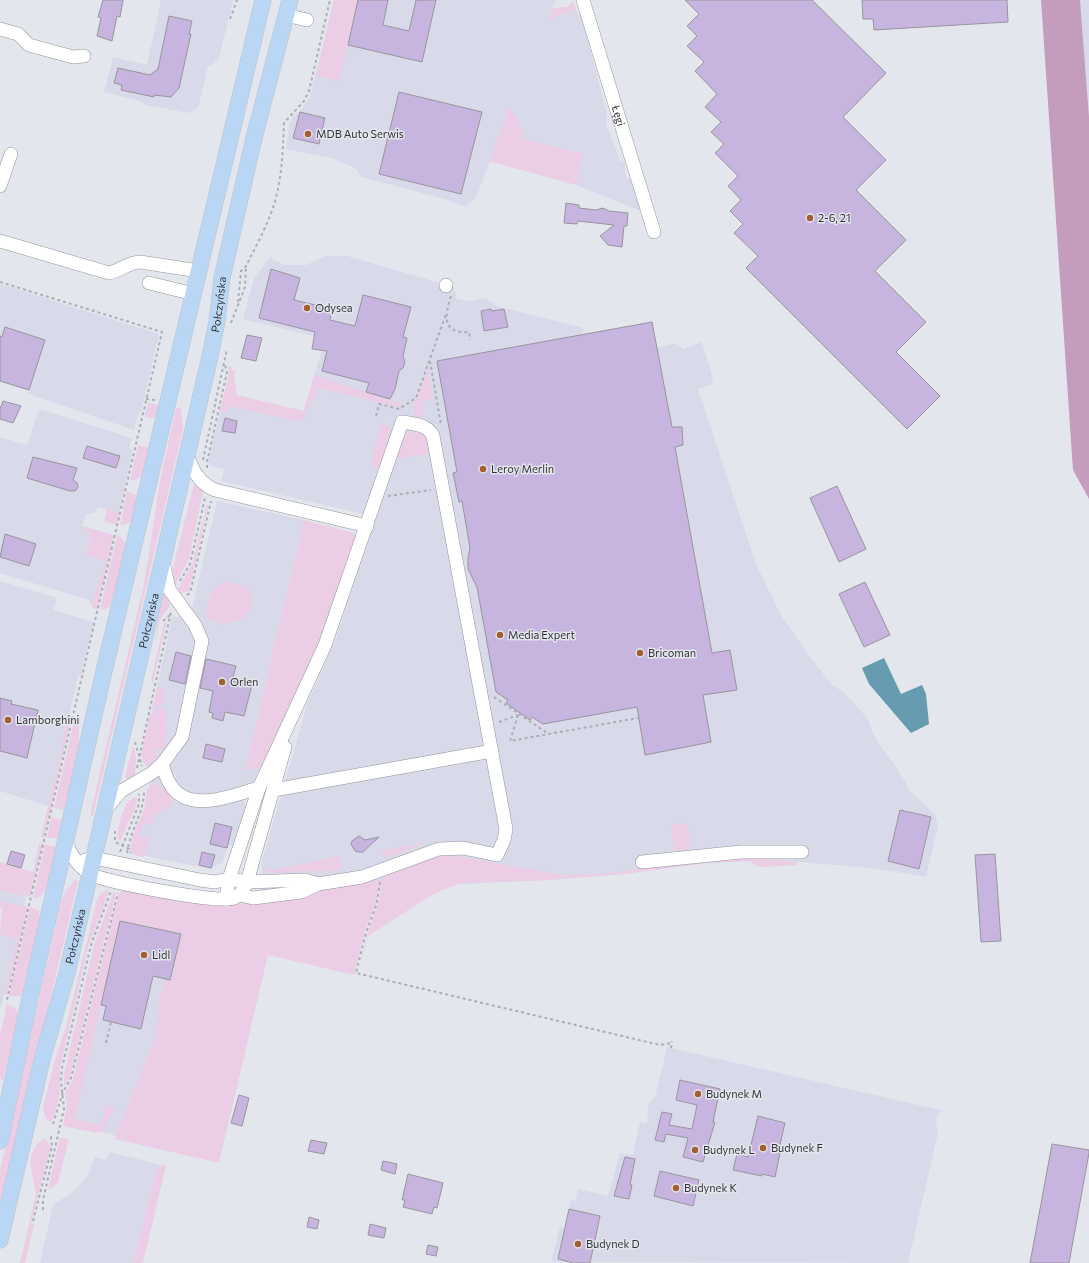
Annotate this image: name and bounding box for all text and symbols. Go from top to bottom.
street label: Łęgi [609,103,628,128]
place label: MDB Auto Serwis [316,127,404,140]
marker: MDB Auto Serwis [303,129,313,139]
place label: 2-6, 21 [818,211,851,224]
marker: 2-6, 21 [805,213,815,223]
street label: Połczyńska [208,276,228,333]
place label: Odysea [315,301,353,314]
marker: Odysea [302,303,312,313]
place label: Leroy Merlin [491,462,554,475]
marker: Leroy Merlin [478,464,488,474]
street label: Połczyńska [136,592,161,649]
place label: Media Expert [508,628,575,641]
marker: Media Expert [495,630,505,640]
place label: Bricoman [648,646,696,659]
marker: Bricoman [635,648,645,658]
place label: Orlen [230,675,258,688]
marker: Orlen [217,677,227,687]
place label: Lamborghini [16,713,80,726]
marker: Lamborghini [3,715,13,725]
street label: Połczyńska [62,907,88,965]
place label: Lidl [152,948,170,961]
marker: Lidl [139,950,149,960]
place label: Budynek M [706,1087,762,1100]
marker: Budynek M [693,1089,703,1099]
place label: Budynek F [771,1141,823,1154]
place label: Budynek L [703,1143,755,1156]
marker: Budynek F [758,1143,768,1153]
marker: Budynek L [690,1145,700,1155]
place label: Budynek K [684,1181,737,1194]
marker: Budynek K [671,1183,681,1193]
place label: Budynek D [586,1237,640,1250]
marker: Budynek D [573,1239,583,1249]

